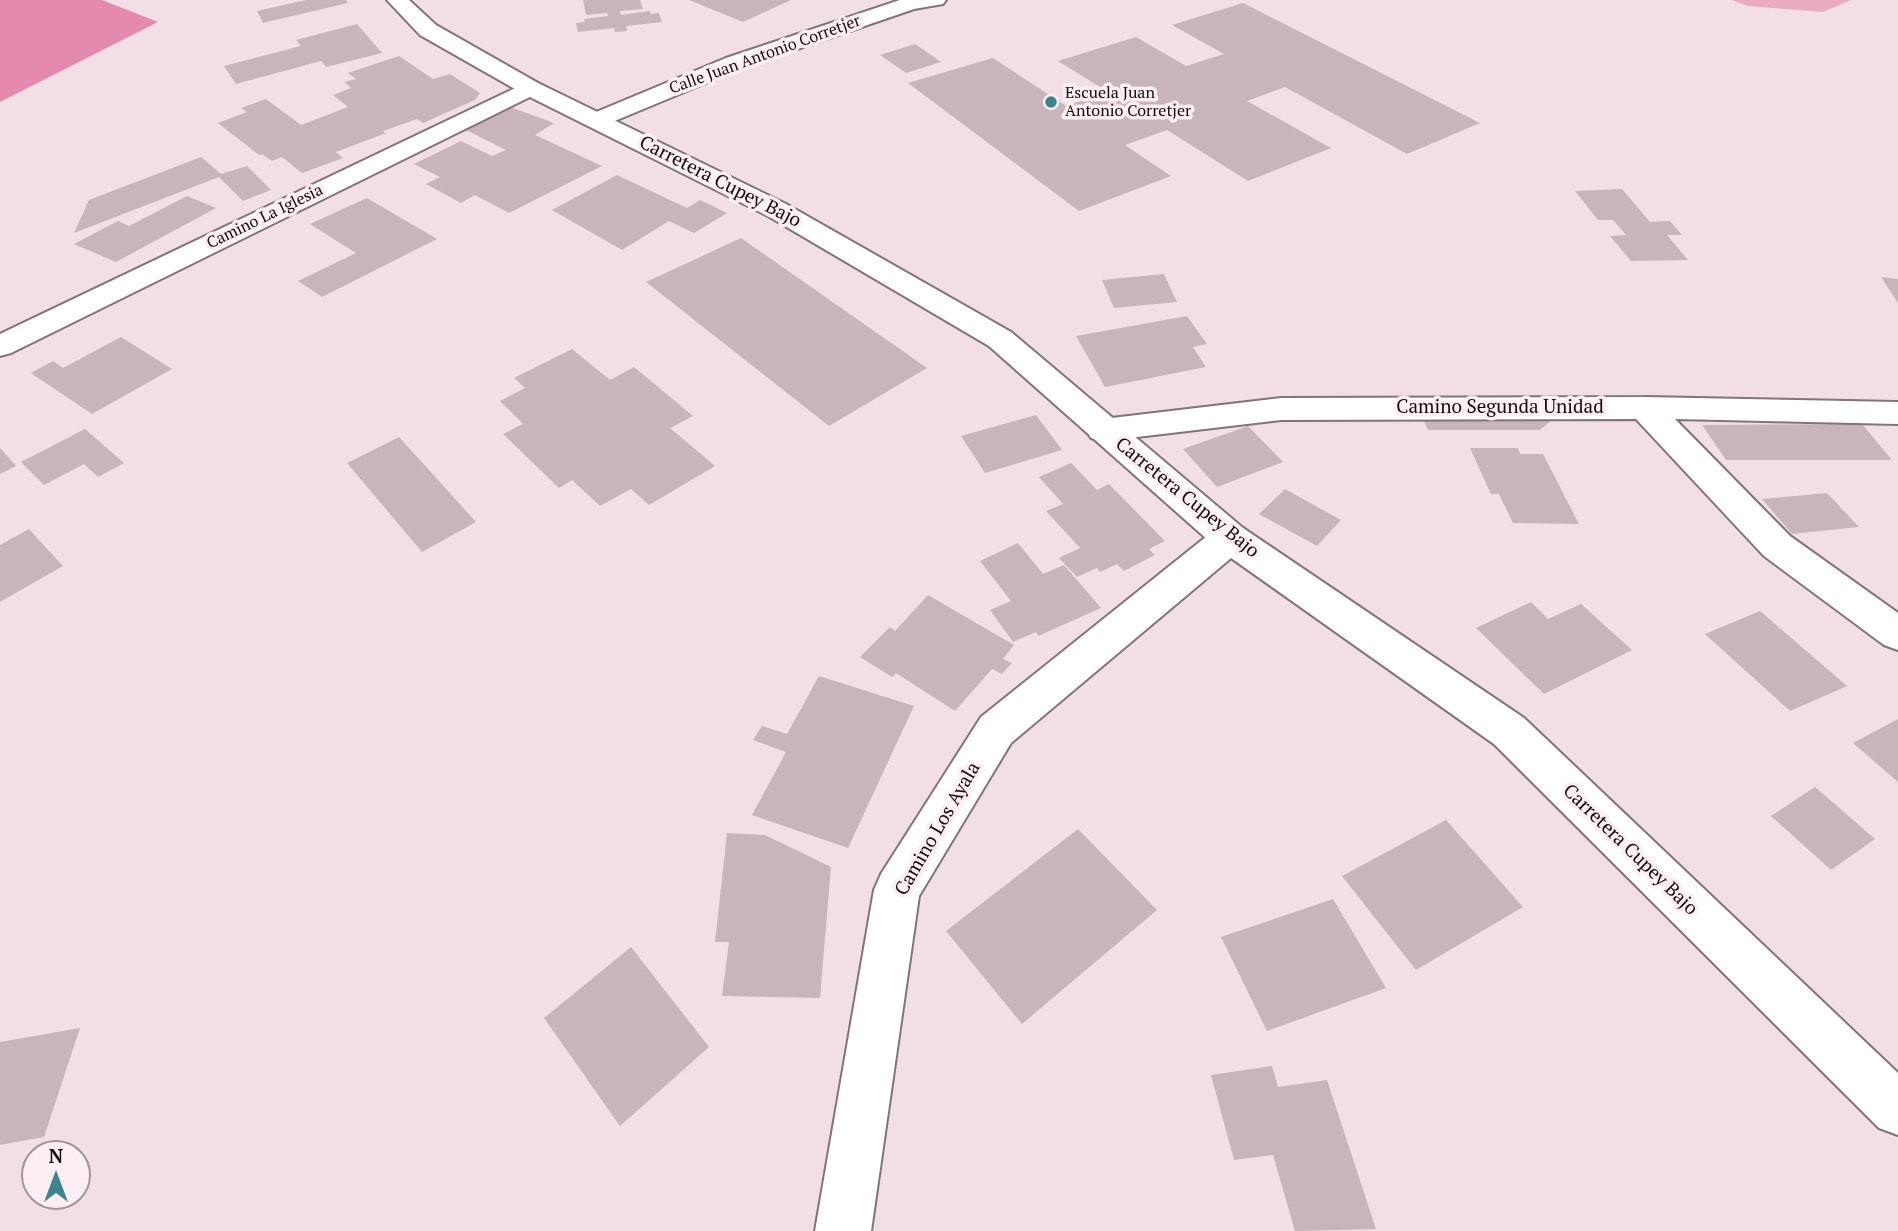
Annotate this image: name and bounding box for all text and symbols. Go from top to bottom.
street label: Calle Juan Antonio Corretjer [667,11,863,99]
place label: Escuela Juan Antonio Corretjer [1065,83,1191,121]
marker: Escuela Juan Antonio Corretjer [1043,94,1059,110]
street label: Carretera Cupey Bajo [635,131,805,233]
street label: Camino La Iglesia [204,181,326,253]
street label: Camino Segunda Unidad [1396,397,1604,419]
street label: Carretera Cupey Bajo [1110,433,1264,563]
street label: Camino Los Ayala [891,758,985,900]
street label: Carretera Cupey Bajo [1558,780,1702,920]
north arrow [21,1140,91,1210]
text: N [49,1143,63,1168]

